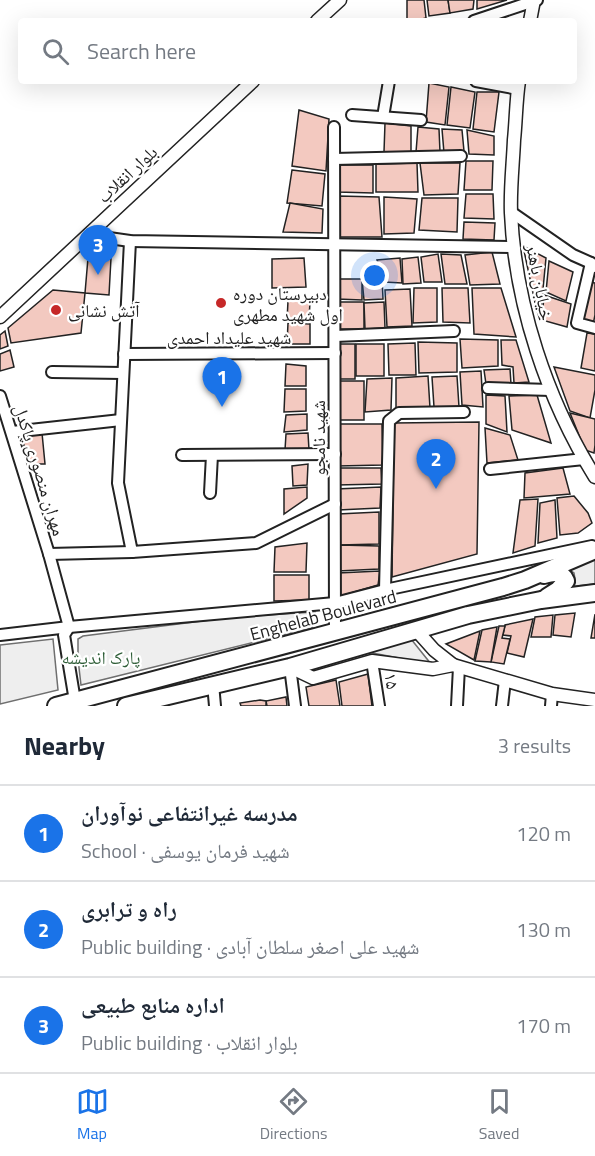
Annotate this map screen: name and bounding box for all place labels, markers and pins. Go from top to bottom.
pin: 3 [78,226,118,275]
place label: دبیرستان دوره اول شهید مطهری [233,280,343,328]
marker: دبیرستان دوره اول شهید مطهری [214,296,228,310]
place label: آتش نشانی [68,297,140,324]
marker: آتش نشانی [49,303,63,317]
pin: 1 [202,358,242,407]
pin: 2 [416,440,456,489]

